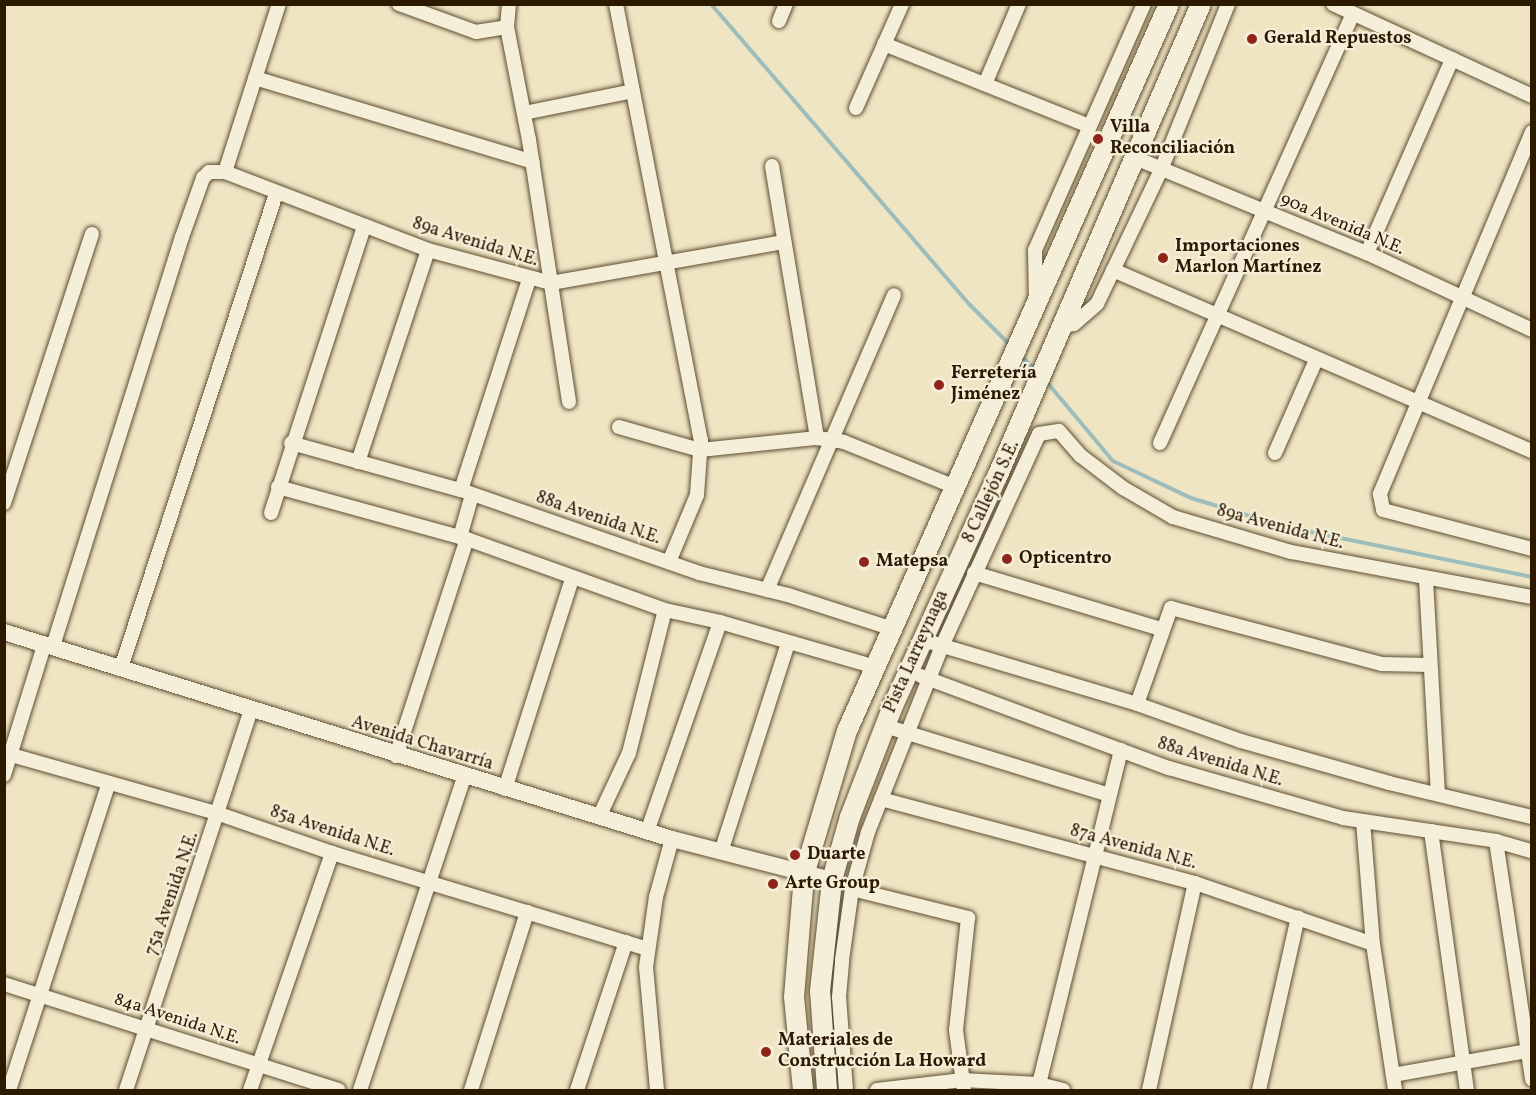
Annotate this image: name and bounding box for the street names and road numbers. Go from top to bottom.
street label: 90a Avenida N.E. [1277,189,1407,261]
street label: 89a Avenida N.E. [409,214,541,272]
street label: 8 Callejón S.E. [959,437,1025,547]
street label: 88a Avenida N.E. [533,488,663,550]
street label: 89a Avenida N.E. [1214,501,1346,555]
street label: Pista Larreynaga [880,587,954,717]
street label: Avenida Chavarría [348,712,496,776]
street label: 88a Avenida N.E. [1154,734,1286,792]
street label: 85a Avenida N.E. [267,802,397,862]
street label: 87a Avenida N.E. [1067,821,1199,875]
street label: 75a Avenida N.E. [142,829,204,959]
street label: 84a Avenida N.E. [111,989,243,1051]

